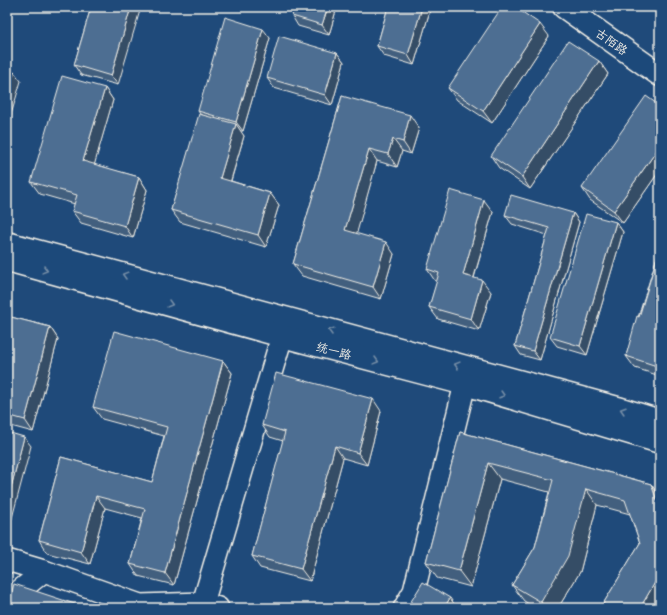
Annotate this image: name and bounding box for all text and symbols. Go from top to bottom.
street label: 古陌路 [592,23,632,59]
one-way arrow [41,265,48,274]
one-way arrow [121,271,128,280]
one-way arrow [167,300,173,308]
one-way arrow [328,327,335,336]
street label: 统一路 [314,337,354,363]
one-way arrow [373,356,380,365]
one-way arrow [454,361,460,369]
one-way arrow [498,390,505,399]
one-way arrow [619,406,626,415]

